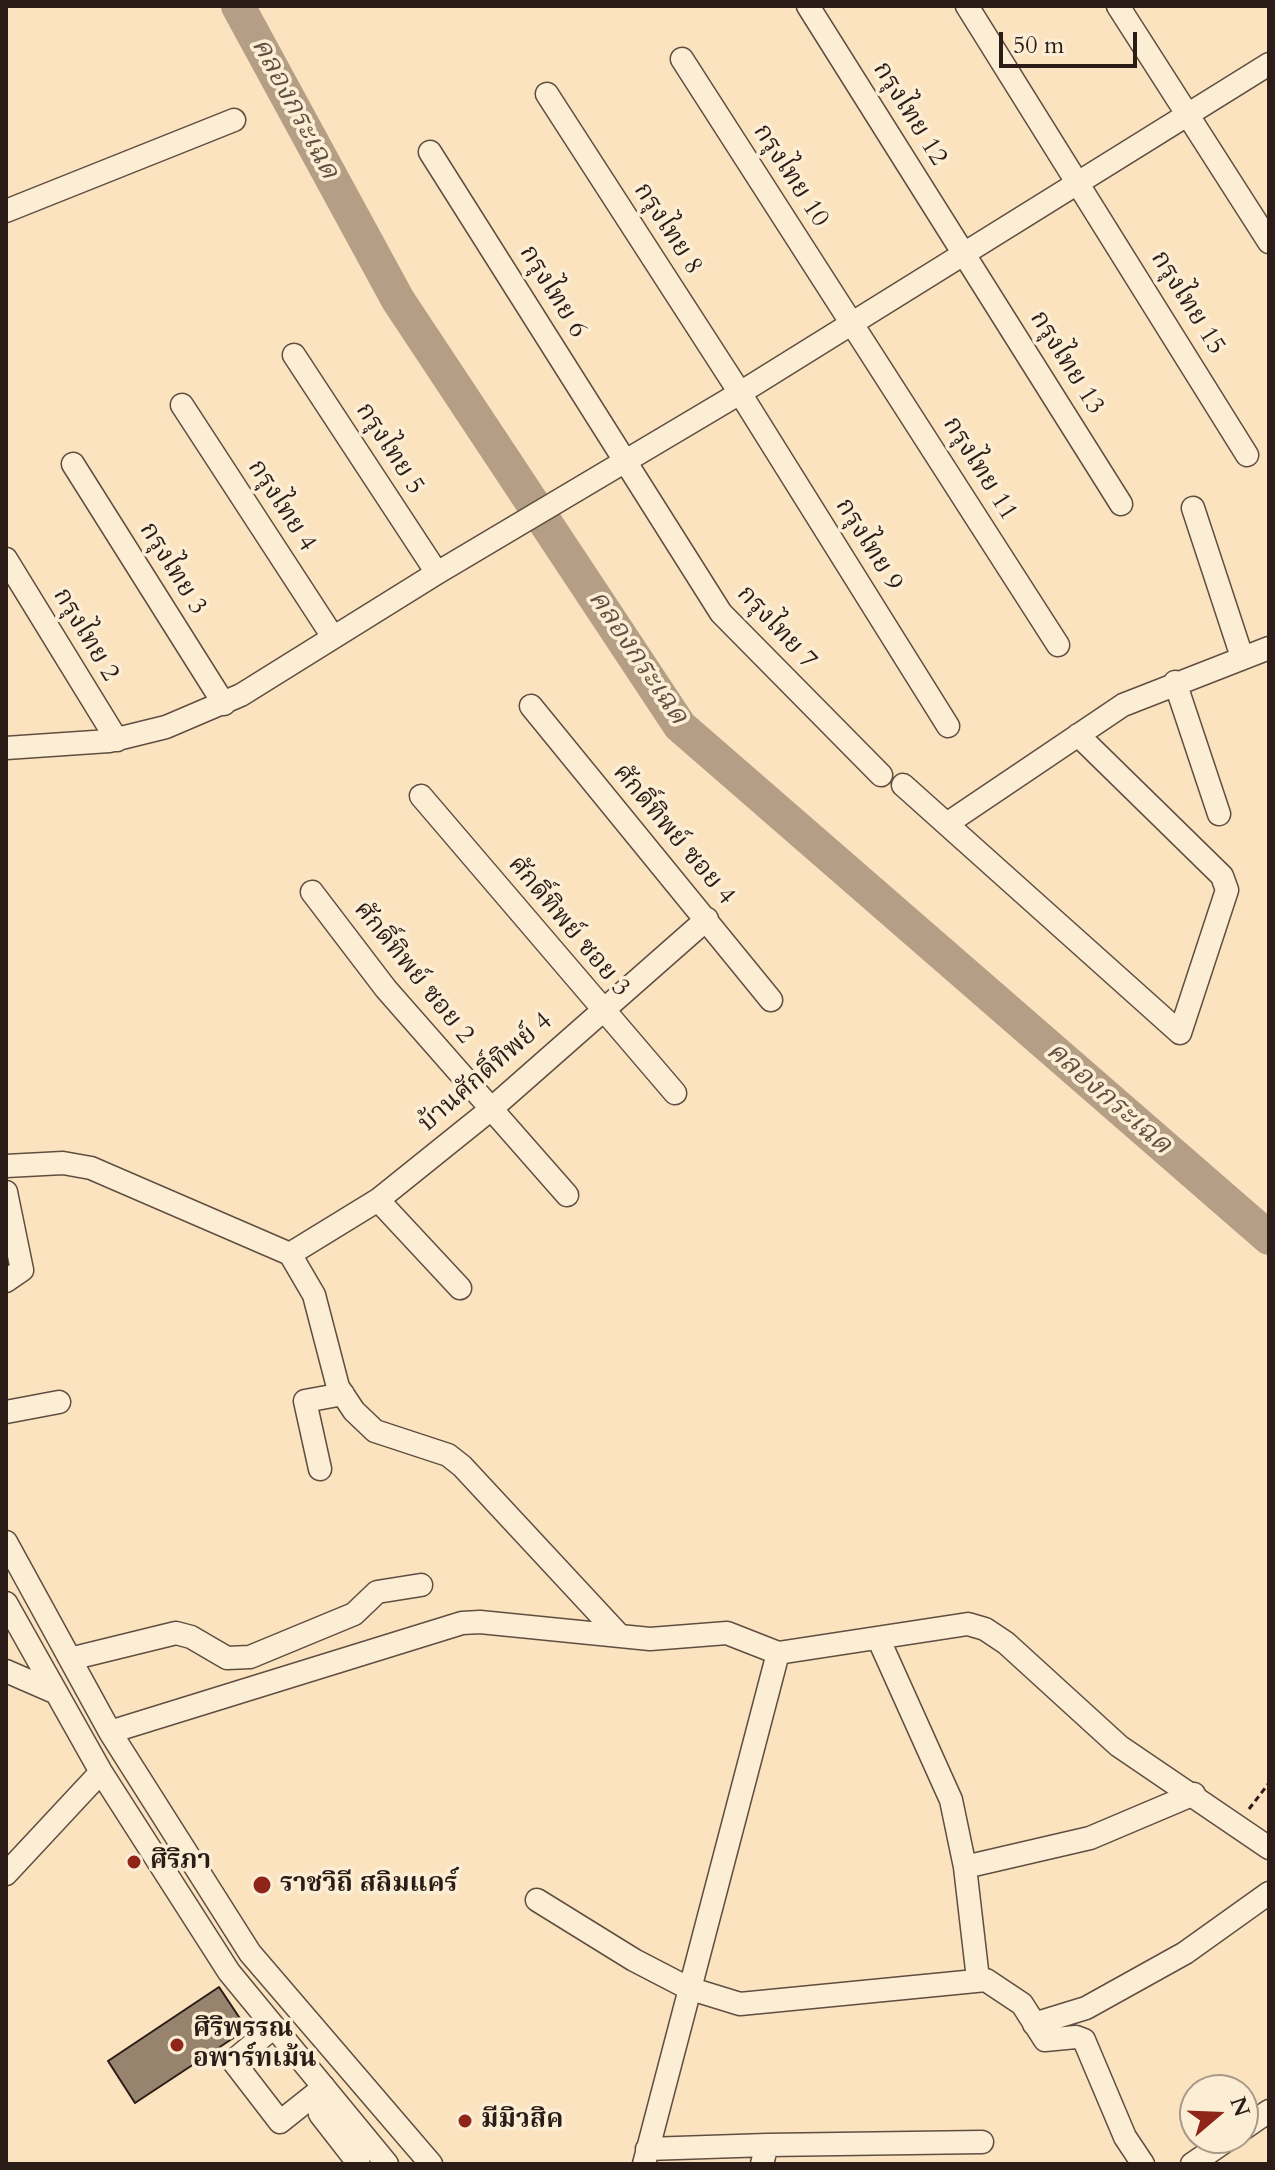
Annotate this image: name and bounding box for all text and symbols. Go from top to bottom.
scale bar [1003,16,1141,66]
text: 50 m [1013,29,1064,62]
water label: คลองกระเฉด [243,33,345,185]
street label: กรุงไทย 12 [865,56,953,172]
street label: กรุงไทย 10 [745,119,835,233]
street label: กรุงไทย 8 [626,177,708,281]
street label: กรุงไทย 6 [511,240,593,344]
street label: กรุงไทย 15 [1143,245,1231,361]
street label: กรุงไทย 13 [1022,305,1110,421]
street label: กรุงไทย 5 [348,397,430,501]
street label: กรุงไทย 11 [935,411,1023,527]
street label: กรุงไทย 4 [240,454,322,558]
street label: กรุงไทย 9 [827,493,909,597]
street label: กรุงไทย 3 [131,517,213,621]
street label: กรุงไทย 7 [729,580,823,676]
street label: กรุงไทย 2 [45,583,125,687]
water label: คลองกระเฉด [580,584,694,732]
street label: ศักดิ์ทิพย์ ซอย 4 [605,758,741,912]
street label: ศักดิ์ทิพย์ ซอย 3 [500,850,636,1004]
street label: ศักดิ์ทิพย์ ซอย 2 [346,895,480,1051]
street label: บ้านศักดิ์ทิพย์ 4 [413,1006,559,1140]
water label: คลองกระเฉด [1038,1035,1178,1163]
place label: ศิริภา [150,1846,211,1878]
marker: ศิริภา [125,1853,143,1871]
place label: ราชวิถี สลิมแคร์ [280,1869,458,1901]
marker: ราชวิถี สลิมแคร์ [251,1874,273,1896]
place label: ศิริพรรณ อพาร์ทเม้น [193,2014,317,2076]
marker: ศิริพรรณ อพาร์ทเม้น [168,2036,186,2054]
north arrow [1179,2074,1259,2154]
text: N [1223,2093,1257,2121]
place label: มีมิวสิค [481,2105,563,2137]
marker: มีมิวสิค [456,2112,474,2130]

